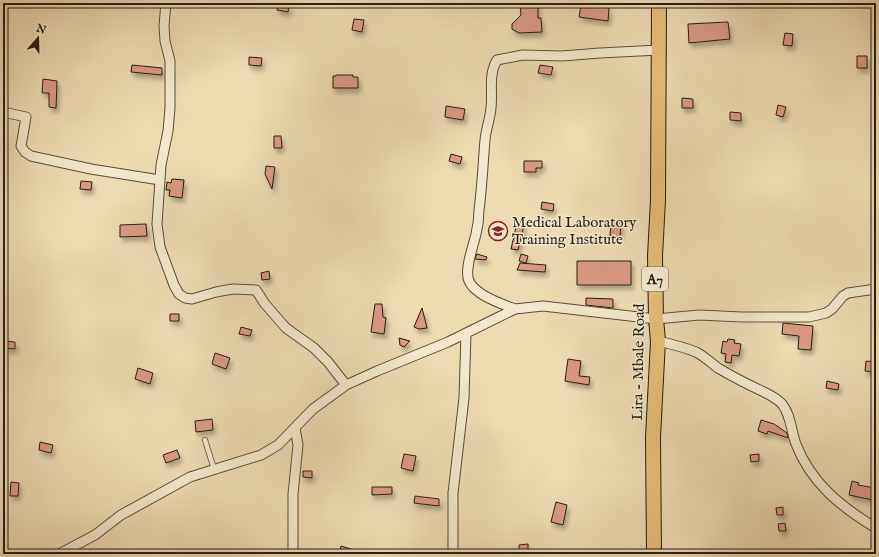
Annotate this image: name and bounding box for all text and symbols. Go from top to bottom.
north arrow [18,18,58,58]
text: N [33,21,48,38]
place label: Medical Laboratory Training Institute [512,213,637,249]
school or university icon: Medical Laboratory Training Institute [487,220,509,242]
road number: A7 [642,267,668,291]
street label: Lira - Mbale Road [628,302,649,421]

